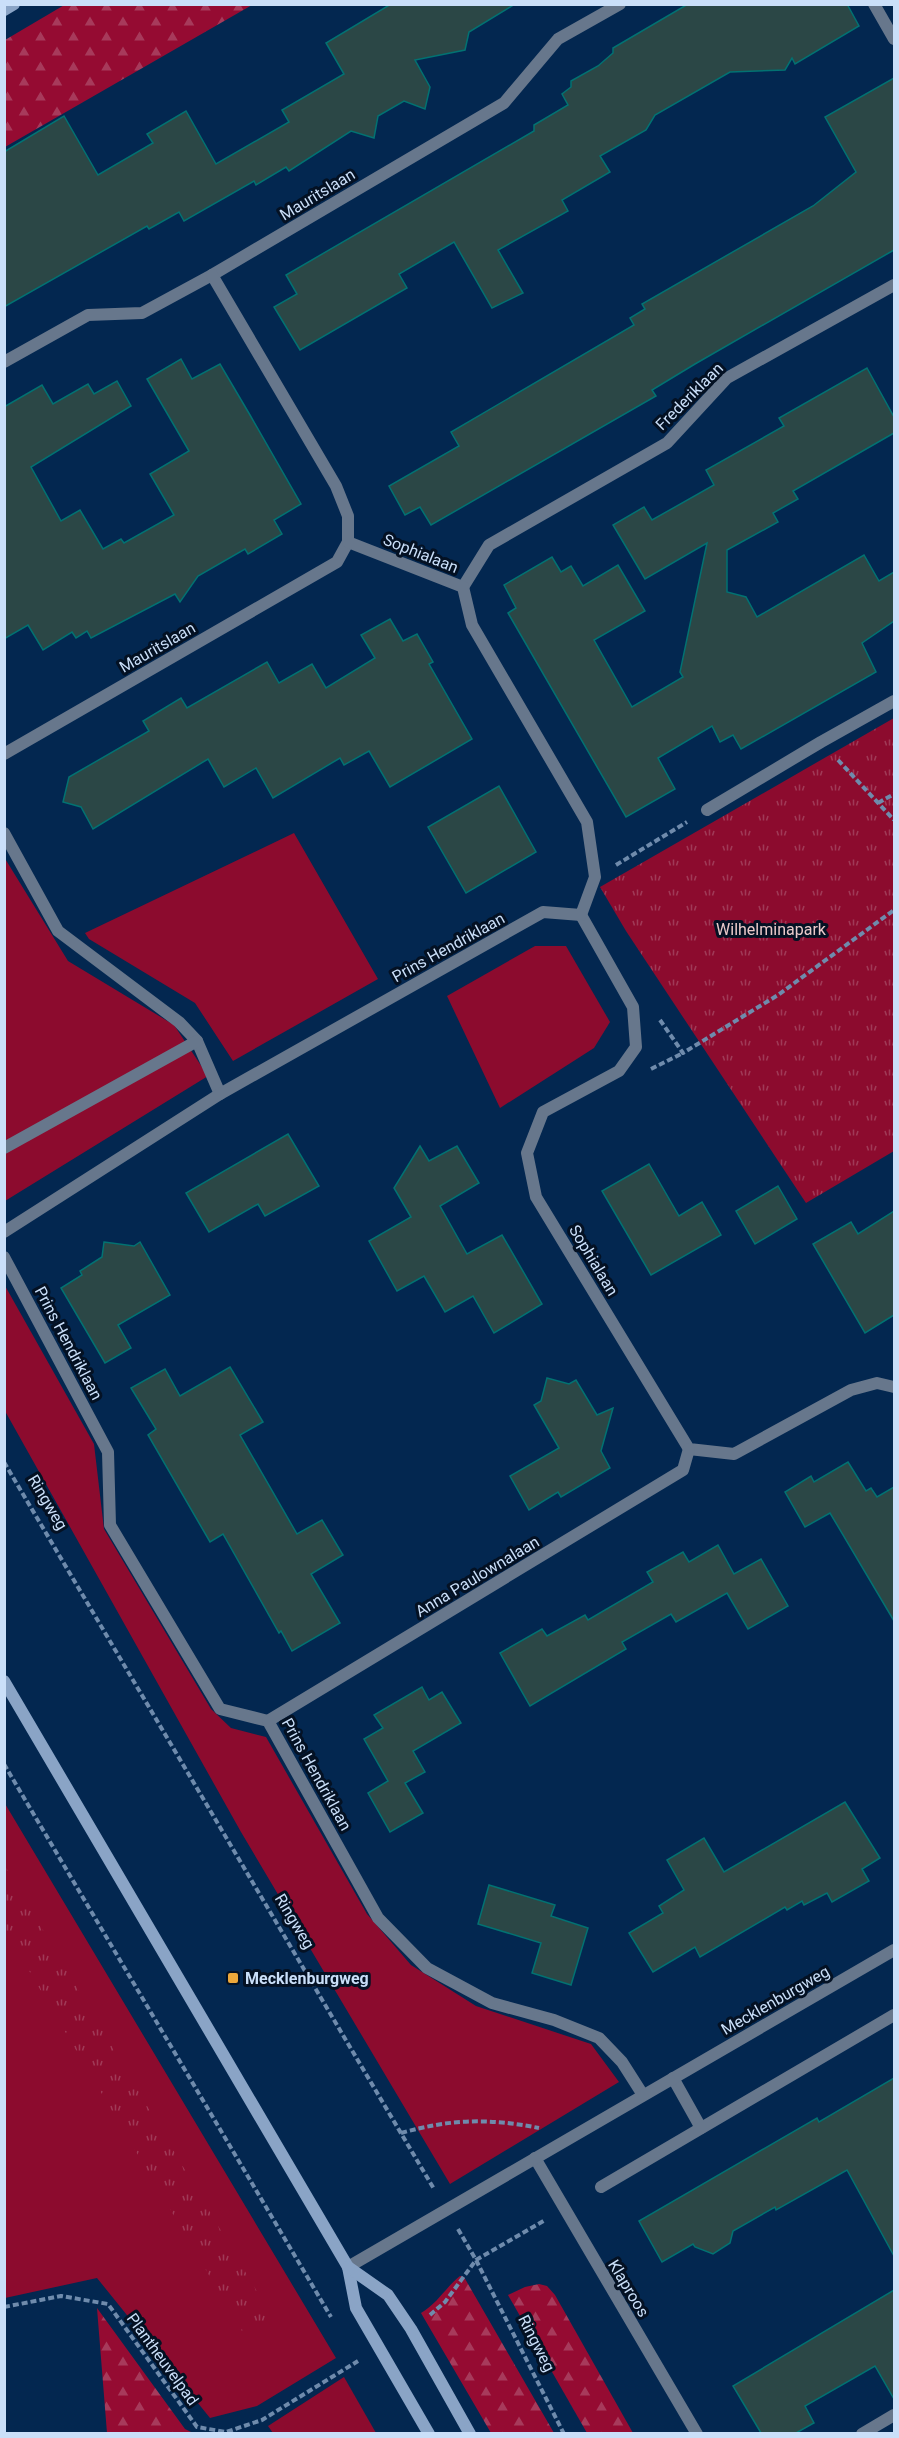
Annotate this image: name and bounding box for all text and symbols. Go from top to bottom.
street label: Mauritslaan [276,165,358,224]
street label: Frederiklaan [652,359,727,434]
street label: Sophialaan [381,530,461,577]
street label: Mauritslaan [116,618,199,677]
street label: Prins Hendriklaan [389,909,508,986]
park label: Wilhelminapark [716,920,827,939]
street label: Sophialaan [565,1221,622,1299]
street label: Prins Hendriklaan [31,1283,106,1403]
street label: Ringweg [24,1471,71,1533]
street label: Anna Paulownalaan [412,1532,543,1621]
street label: Prins Hendriklaan [278,1715,355,1834]
street label: Ringweg [271,1890,318,1952]
street label: Mecklenburgweg [718,1962,833,2039]
place label: Mecklenburgweg [245,1969,369,1988]
marker: Mecklenburgweg [226,1971,240,1985]
street label: Klaproos [604,2256,653,2320]
street label: Plantheuvelpad [123,2309,202,2409]
street label: Ringweg [514,2312,559,2375]

